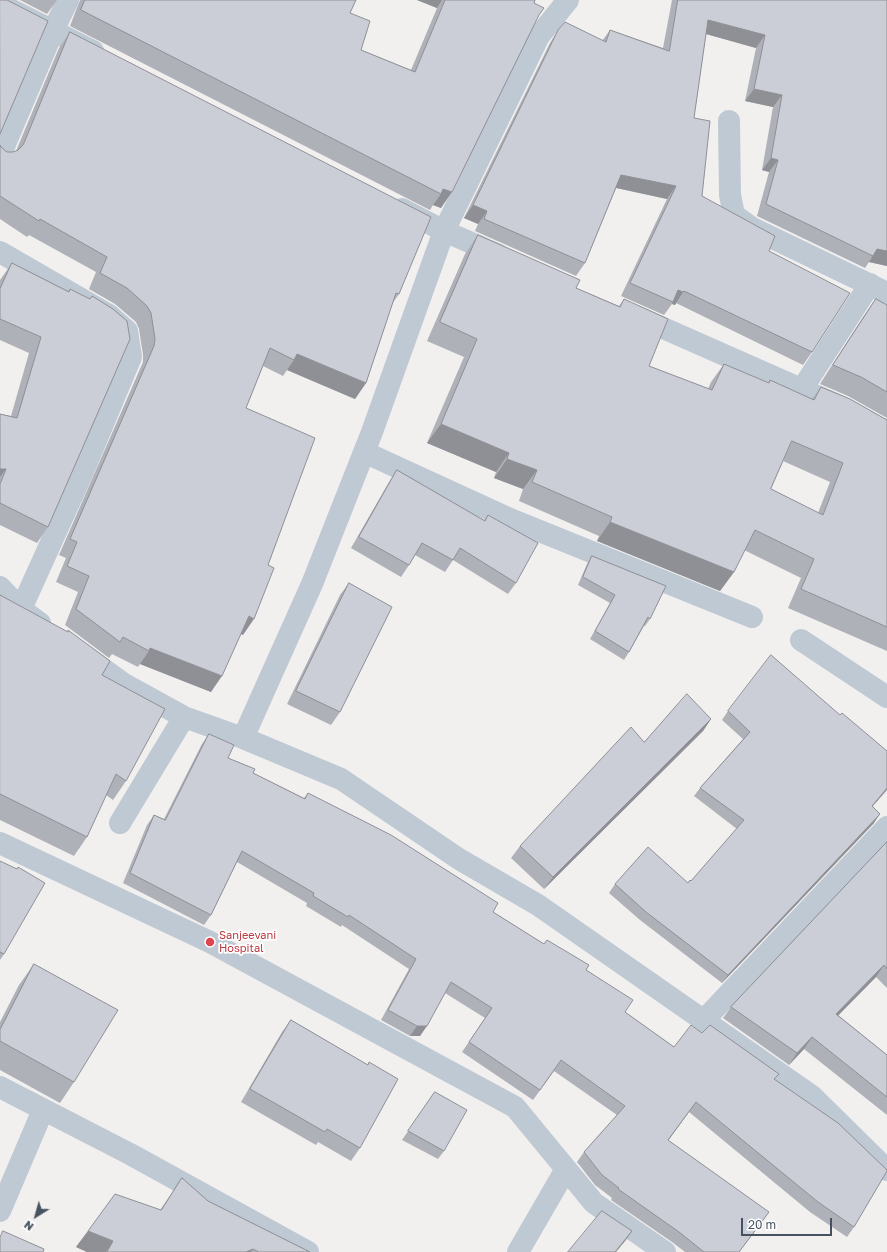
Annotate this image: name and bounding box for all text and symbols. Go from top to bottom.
place label: Sanjeevani Hospital [219,929,276,955]
marker: Sanjeevani Hospital [204,936,216,948]
north arrow [16,1196,56,1236]
scale bar [743,1210,834,1236]
text: 20 m [748,1217,776,1232]
text: N [21,1218,36,1234]

